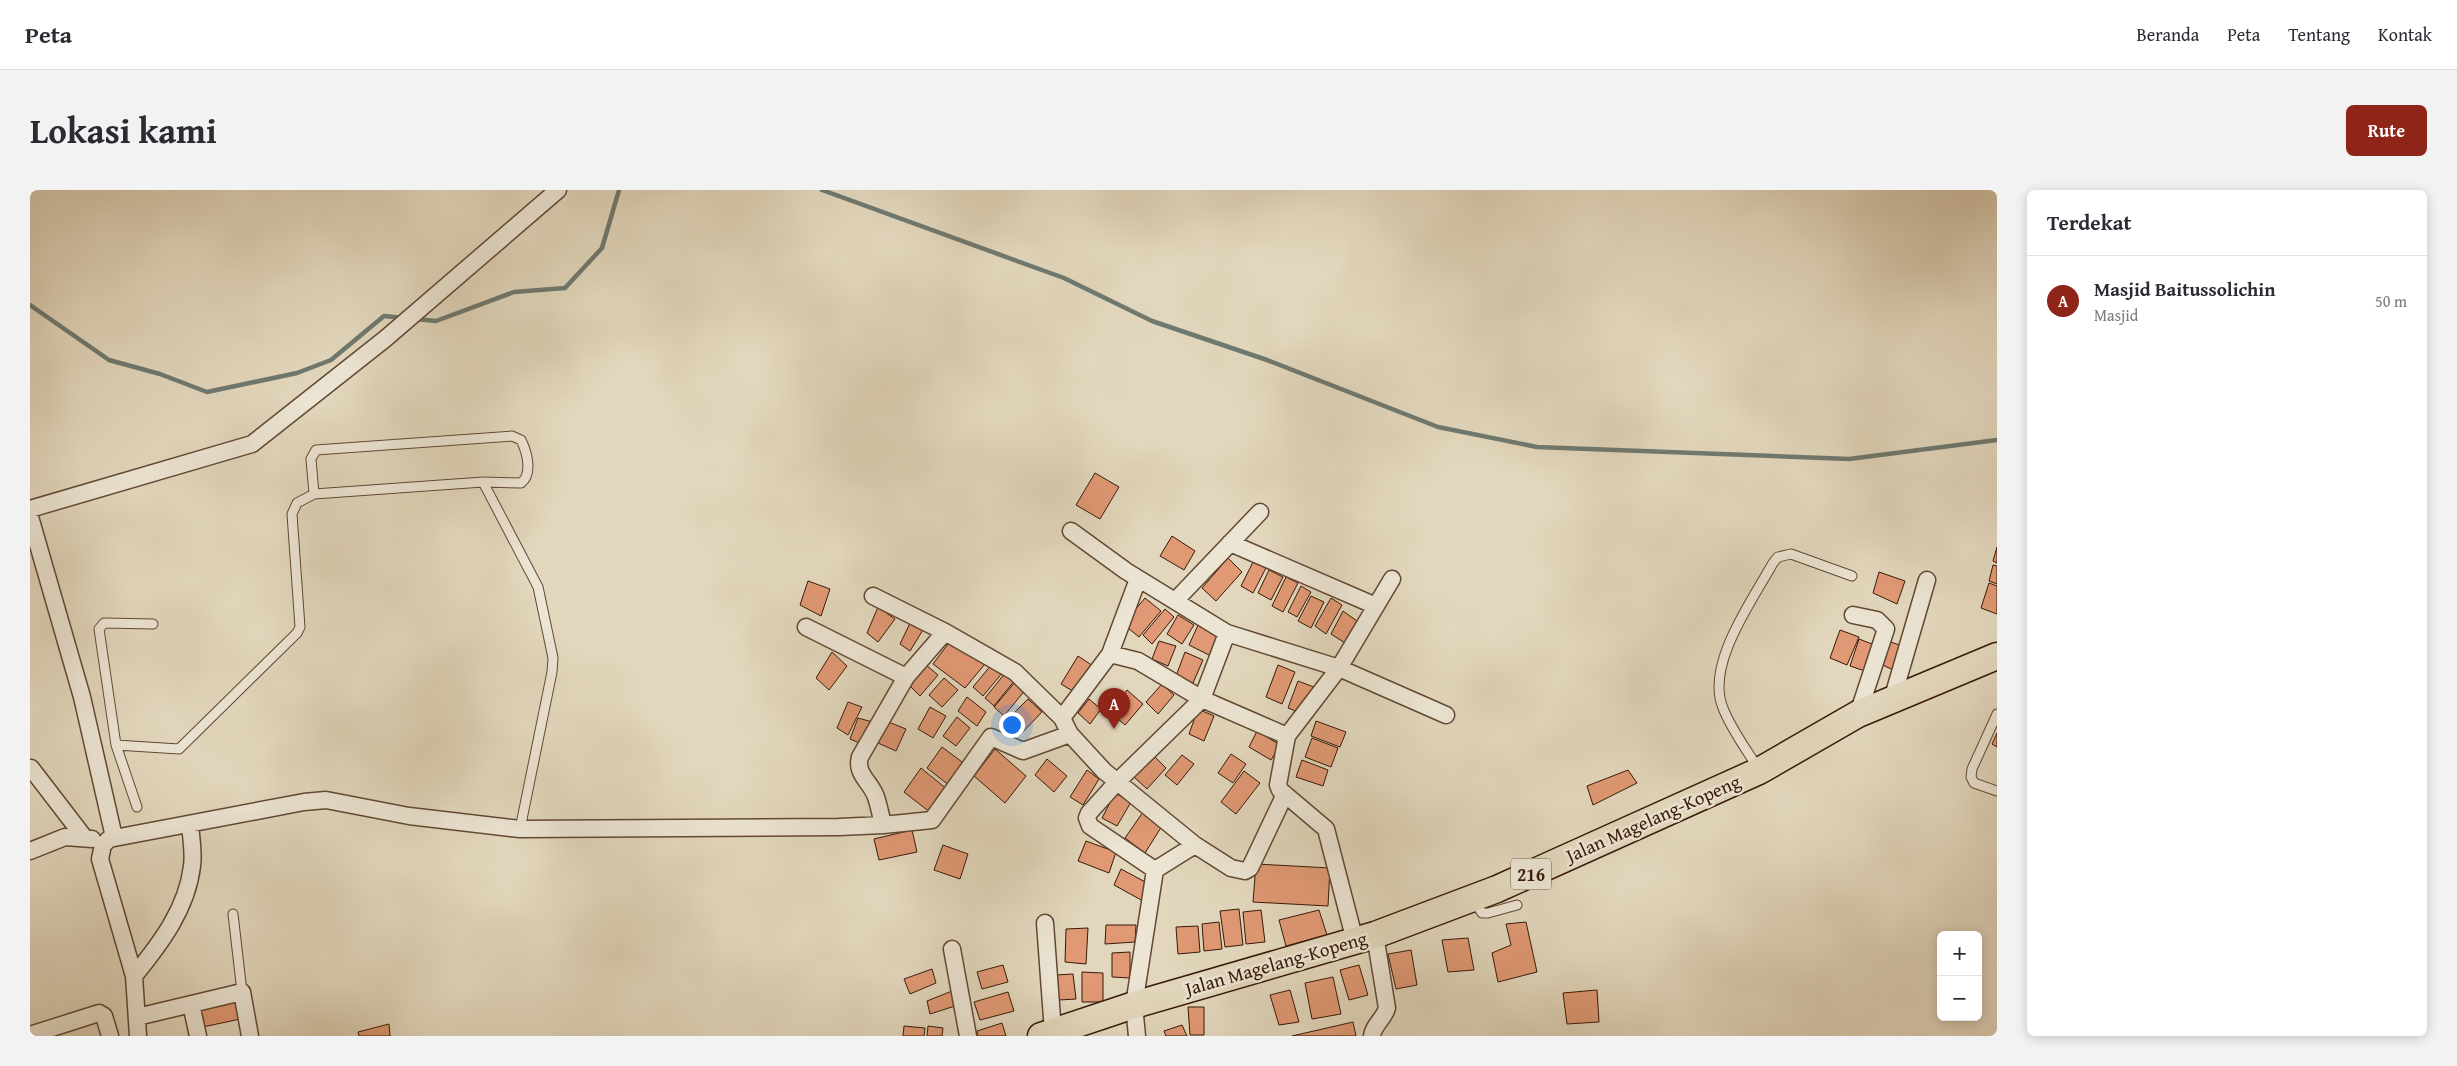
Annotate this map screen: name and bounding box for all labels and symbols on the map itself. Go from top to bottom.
pin: A [1098,688,1130,729]
your location [999,712,1025,738]
street label: Jalan Magelang-Kopeng [1559,767,1745,870]
road number: 216 [1511,859,1551,890]
street label: Jalan Magelang-Kopeng [1180,923,1371,1003]

